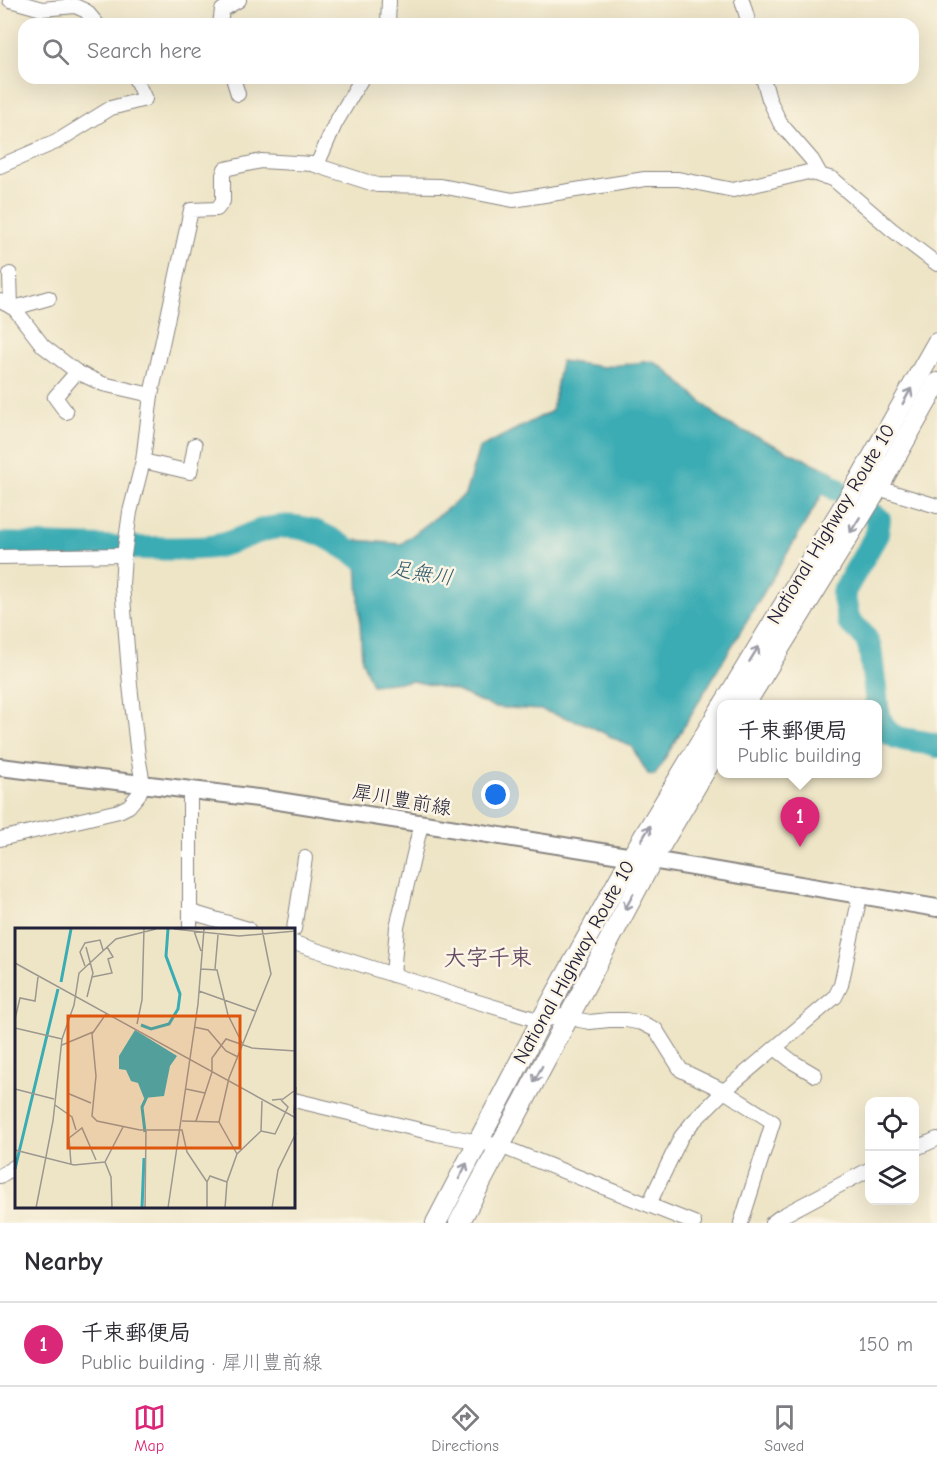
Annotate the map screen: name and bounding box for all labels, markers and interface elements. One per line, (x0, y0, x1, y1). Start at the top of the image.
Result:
search box (18, 18, 919, 84)
icon: search (39, 35, 72, 68)
text: Search here (87, 38, 202, 64)
one-way arrow (902, 388, 913, 406)
street label: National Highway Route 10 (762, 420, 900, 628)
one-way arrow (849, 516, 861, 533)
water label: 足無川 (389, 556, 455, 590)
one-way arrow (748, 646, 760, 663)
popup (717, 700, 882, 778)
text: 千束郵便局 (738, 718, 848, 744)
text: Public building (738, 744, 862, 767)
street label: 犀川豊前線 (351, 780, 453, 820)
your location (481, 780, 510, 809)
pin: 1 (780, 798, 820, 847)
one-way arrow (640, 825, 652, 842)
street label: National Highway Route 10 (508, 856, 640, 1068)
one-way arrow (623, 893, 635, 910)
inset map (15, 928, 296, 1208)
district label: 大字千束 (444, 945, 532, 971)
one-way arrow (532, 1065, 544, 1082)
map controls (865, 1097, 919, 1205)
button: locate (865, 1097, 919, 1151)
button: layers (865, 1151, 919, 1205)
one-way arrow (457, 1163, 469, 1180)
text: Nearby (24, 1247, 103, 1277)
text: 千束郵便局 (81, 1320, 191, 1346)
text: 1 (40, 1333, 47, 1356)
text: 150 m (859, 1333, 913, 1356)
text: Public building · 犀川豊前線 (81, 1351, 322, 1374)
tab: Map (133, 1401, 166, 1455)
tab: Directions (431, 1401, 499, 1455)
tab: Saved (764, 1401, 804, 1455)

